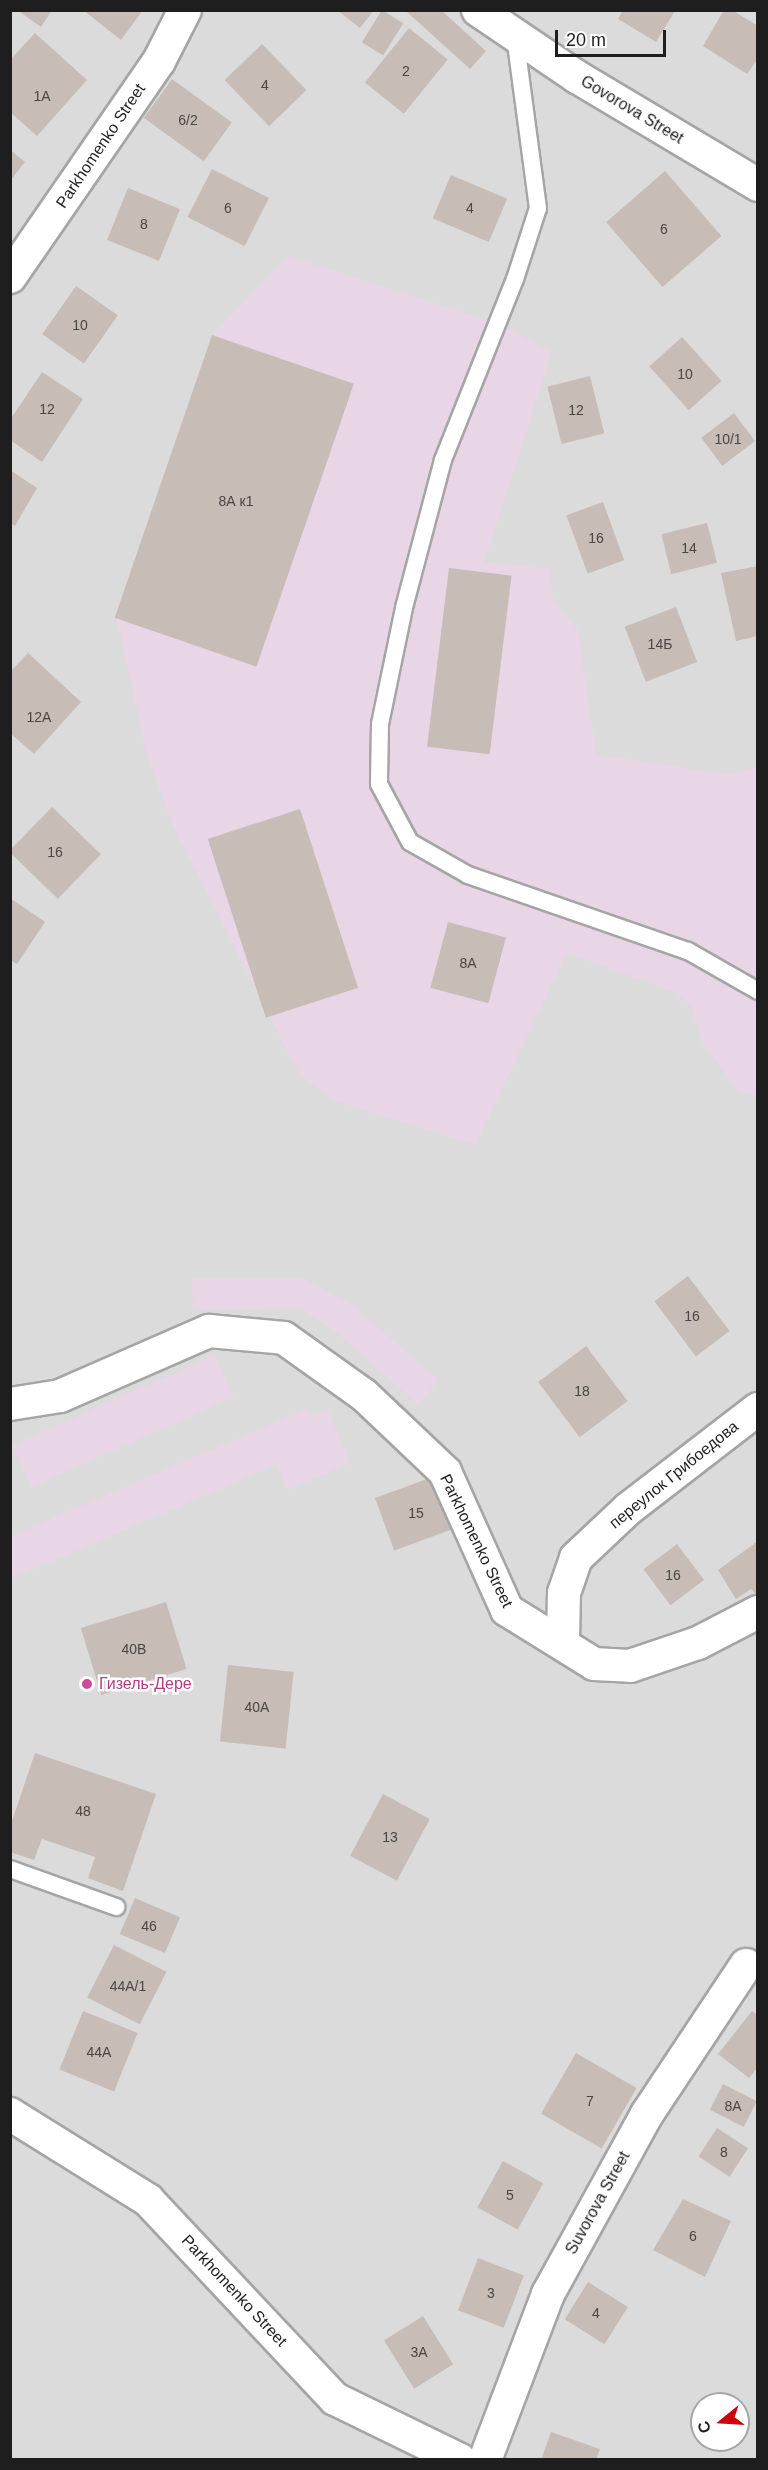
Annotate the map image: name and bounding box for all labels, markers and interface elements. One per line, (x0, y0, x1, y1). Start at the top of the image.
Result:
scale bar (558, 18, 669, 56)
text: 20 m (566, 30, 606, 50)
house number: 2 (402, 63, 410, 79)
street label: Govorova Street (577, 72, 687, 148)
house number: 4 (261, 77, 269, 93)
street label: Parkhomenko Street (52, 80, 150, 212)
house number: 1А (33, 88, 51, 104)
house number: 6/2 (178, 112, 198, 128)
house number: 6 (224, 200, 232, 216)
house number: 4 (466, 200, 474, 216)
house number: 8 (140, 216, 148, 232)
house number: 6 (660, 221, 668, 237)
house number: 10 (72, 317, 88, 333)
house number: 10 (677, 366, 693, 382)
house number: 12 (39, 401, 55, 417)
house number: 12 (568, 402, 584, 418)
house number: 10/1 (714, 431, 742, 447)
house number: 8А к1 (219, 493, 253, 509)
house number: 16 (588, 530, 604, 546)
house number: 14 (681, 540, 697, 556)
house number: 14Б (648, 636, 672, 652)
house number: 12А (27, 709, 51, 725)
house number: 16 (47, 844, 63, 860)
house number: 8А (459, 955, 477, 971)
house number: 16 (684, 1308, 700, 1324)
house number: 18 (574, 1383, 590, 1399)
street label: переулок Грибоедова (606, 1417, 742, 1533)
street label: Parkhomenko Street (435, 1471, 517, 1611)
house number: 15 (408, 1505, 424, 1521)
house number: 16 (665, 1567, 681, 1583)
house number: 40В (122, 1641, 146, 1657)
place label: Гизель-Дере (99, 1674, 192, 1694)
marker: Гизель-Дере (80, 1677, 94, 1691)
house number: 40А (245, 1699, 269, 1715)
house number: 48 (75, 1803, 91, 1819)
house number: 13 (382, 1829, 398, 1845)
house number: 46 (141, 1918, 157, 1934)
house number: 44А/1 (110, 1978, 146, 1994)
house number: 44А (87, 2044, 111, 2060)
house number: 7 (586, 2093, 594, 2109)
house number: 8А (724, 2098, 742, 2114)
house number: 8 (720, 2144, 728, 2160)
street label: Suvorova Street (562, 2148, 634, 2258)
house number: 5 (506, 2187, 514, 2203)
house number: 6 (689, 2228, 697, 2244)
street label: Parkhomenko Street (177, 2231, 291, 2351)
house number: 3 (487, 2285, 495, 2301)
house number: 4 (592, 2305, 600, 2321)
house number: 3А (410, 2344, 428, 2360)
north arrow (690, 2392, 750, 2452)
text: С (694, 2419, 714, 2435)

